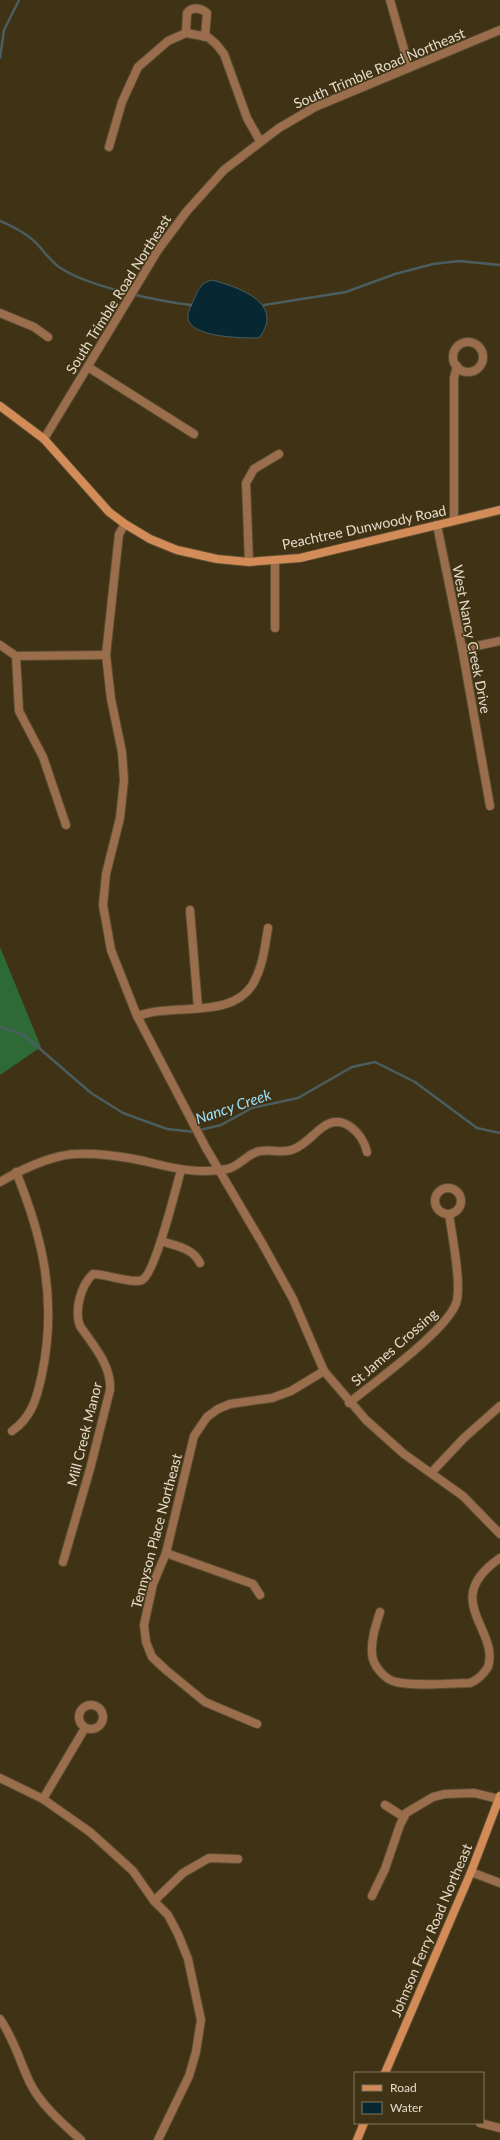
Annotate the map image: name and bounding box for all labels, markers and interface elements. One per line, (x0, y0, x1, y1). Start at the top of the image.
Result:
street label: South Trimble Road Northeast (291, 24, 467, 112)
street label: South Trimble Road Northeast (62, 211, 174, 377)
street label: Peachtree Dunwoody Road (280, 501, 448, 553)
street label: West Nancy Creek Drive (449, 563, 495, 715)
water label: Nancy Creek (193, 1084, 274, 1127)
street label: St James Crossing (347, 1305, 441, 1389)
street label: Mill Creek Manor (63, 1380, 105, 1488)
street label: Tennyson Place Northeast (127, 1452, 185, 1610)
street label: Johnson Ferry Road Northeast (387, 1841, 475, 2019)
legend (354, 2072, 484, 2124)
text: Road (390, 2080, 417, 2095)
text: Water (390, 2100, 423, 2115)

